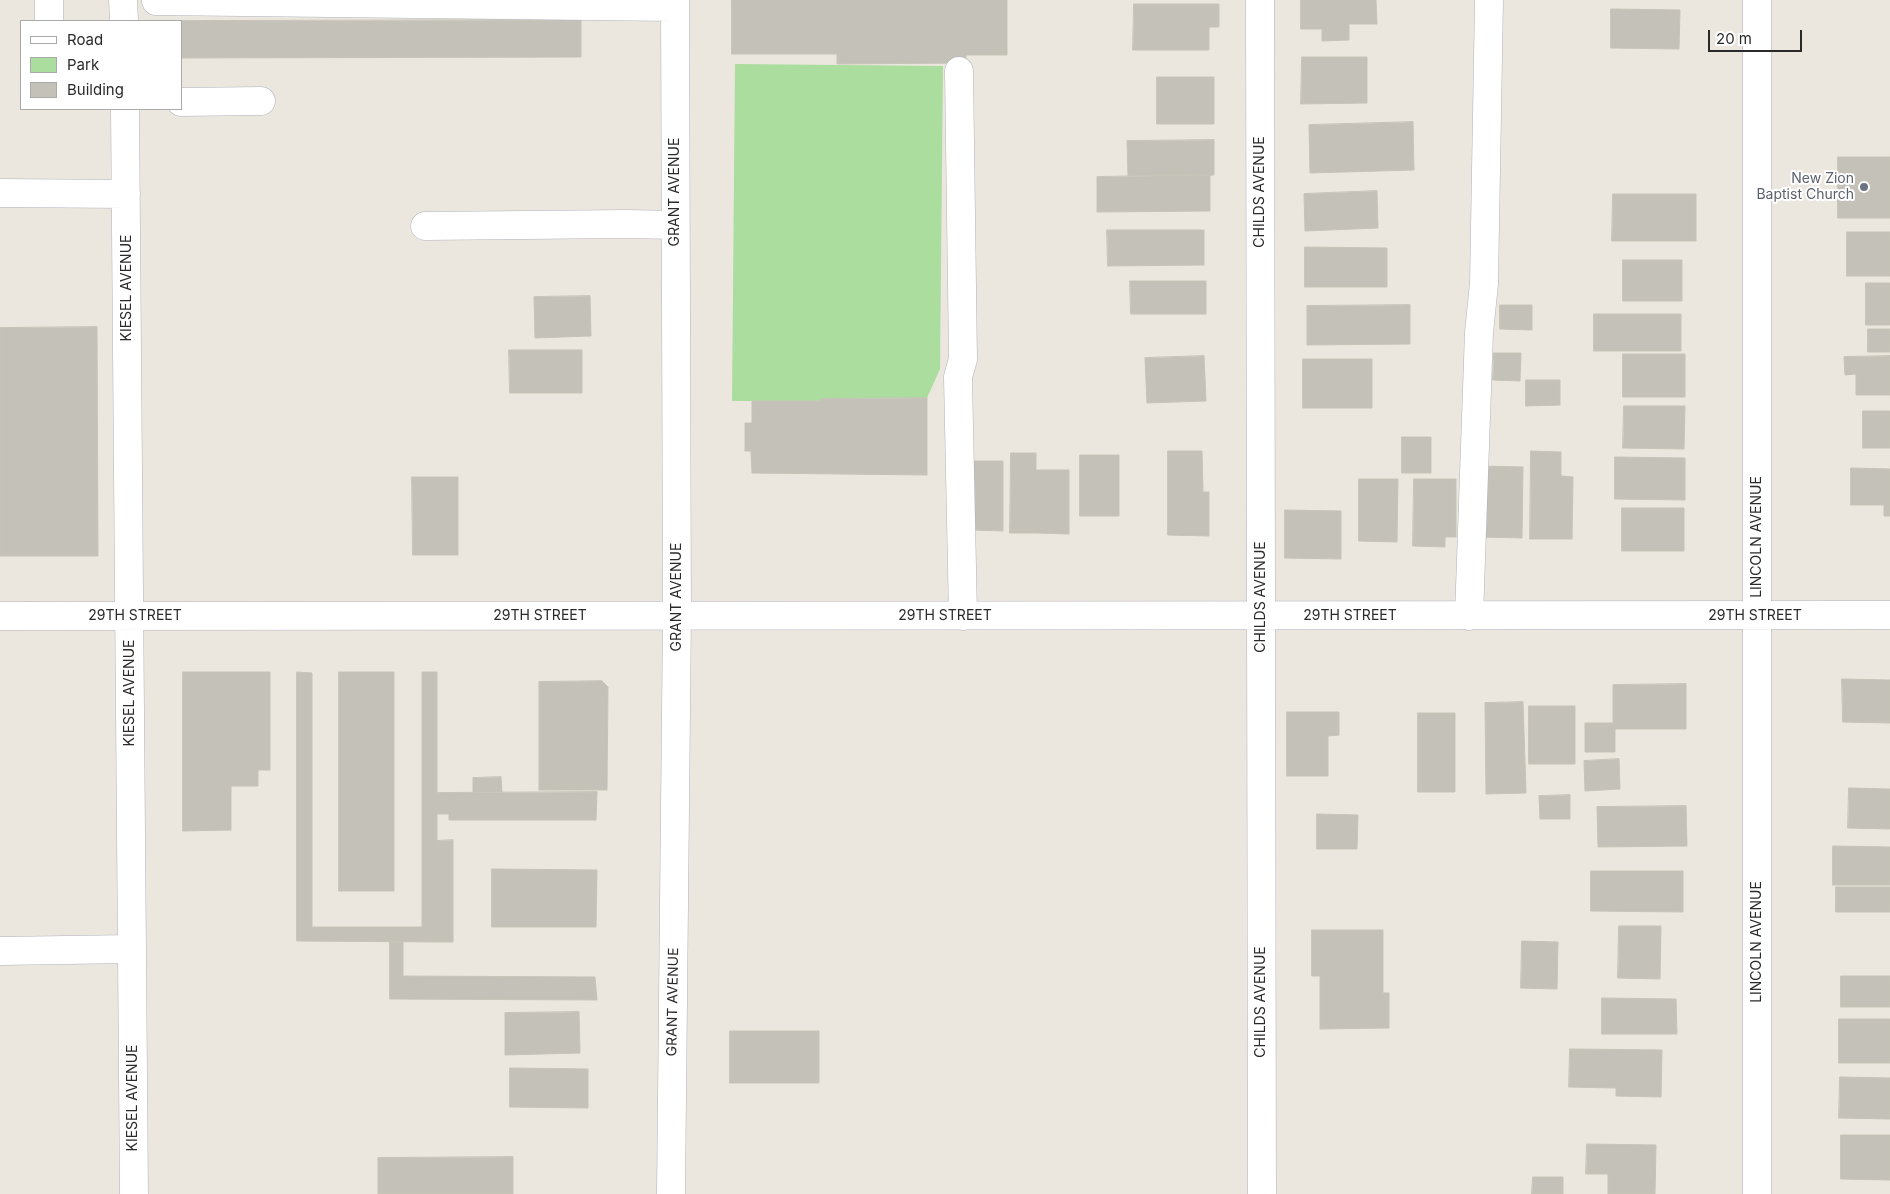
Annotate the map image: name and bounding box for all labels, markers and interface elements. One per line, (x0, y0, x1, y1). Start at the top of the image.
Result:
legend (20, 20, 182, 110)
scale bar (1710, 20, 1804, 52)
text: 20 m (1716, 29, 1752, 48)
text: Road (67, 30, 103, 49)
text: Park (67, 55, 99, 74)
text: Building (67, 80, 124, 99)
street label: CHILDS AVENUE (1252, 136, 1268, 248)
street label: GRANT AVENUE (667, 138, 683, 246)
place label: New Zion Baptist Church (1756, 171, 1854, 203)
marker: New Zion Baptist Church (1858, 181, 1870, 193)
street label: KIESEL AVENUE (119, 235, 135, 341)
street label: LINCOLN AVENUE (1749, 476, 1765, 598)
street label: CHILDS AVENUE (1253, 541, 1269, 653)
street label: GRANT AVENUE (669, 543, 685, 651)
street label: 29TH STREET (88, 608, 182, 624)
street label: 29TH STREET (493, 608, 587, 624)
street label: 29TH STREET (898, 608, 992, 624)
street label: 29TH STREET (1303, 608, 1397, 624)
street label: 29TH STREET (1708, 608, 1802, 624)
street label: KIESEL AVENUE (122, 640, 138, 746)
street label: LINCOLN AVENUE (1749, 881, 1765, 1003)
street label: CHILDS AVENUE (1253, 946, 1269, 1058)
street label: GRANT AVENUE (664, 947, 682, 1057)
street label: KIESEL AVENUE (125, 1045, 141, 1151)

